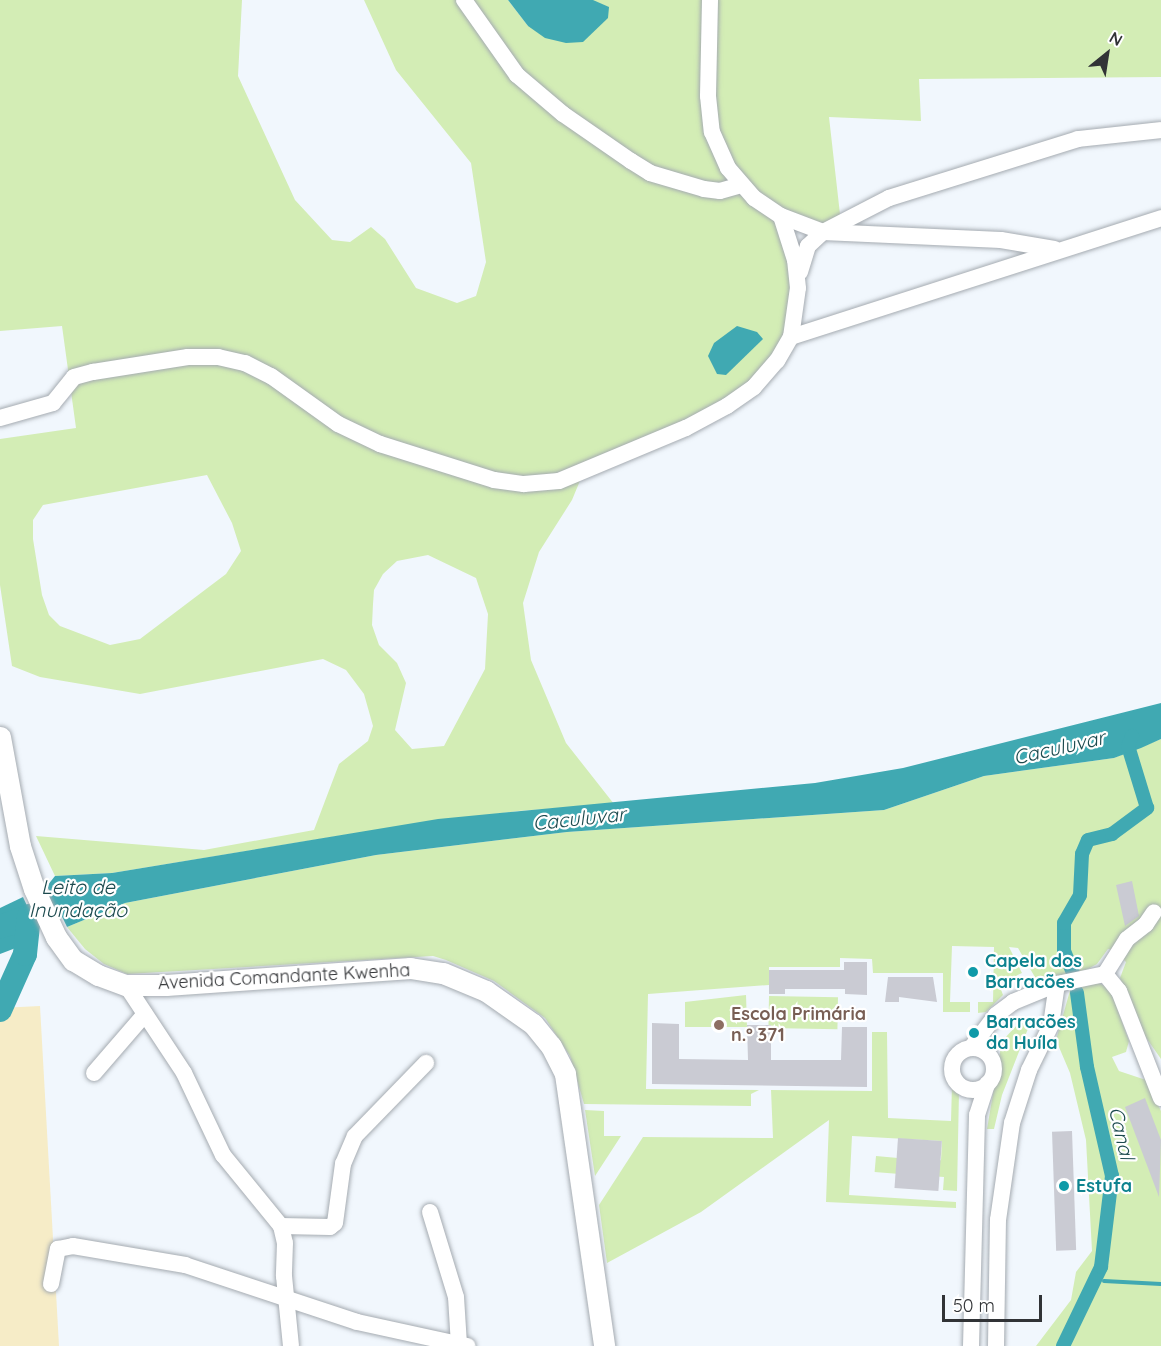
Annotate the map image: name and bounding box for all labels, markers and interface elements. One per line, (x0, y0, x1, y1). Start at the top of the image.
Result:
north arrow (1077, 24, 1137, 84)
text: N (1106, 27, 1126, 50)
water label: Caculuvar (1011, 725, 1107, 769)
water label: Caculuvar (531, 801, 627, 835)
water label: Leito de Inundação (29, 874, 127, 921)
place label: Capela dos Barracões (985, 951, 1082, 994)
street label: Avenida Comandante Kwenha (157, 960, 411, 994)
marker: Capela dos Barracões (966, 965, 980, 979)
place label: Escola Primária n.º 371 (731, 1004, 866, 1046)
place label: Barracões da Huíla (986, 1012, 1076, 1054)
marker: Escola Primária n.º 371 (712, 1018, 726, 1032)
marker: Barracões da Huíla (967, 1026, 981, 1040)
water label: Canal (1104, 1104, 1140, 1162)
place label: Estufa (1076, 1175, 1132, 1197)
marker: Estufa (1057, 1179, 1071, 1193)
scale bar (945, 1283, 1046, 1321)
text: 50 m (953, 1294, 995, 1317)

